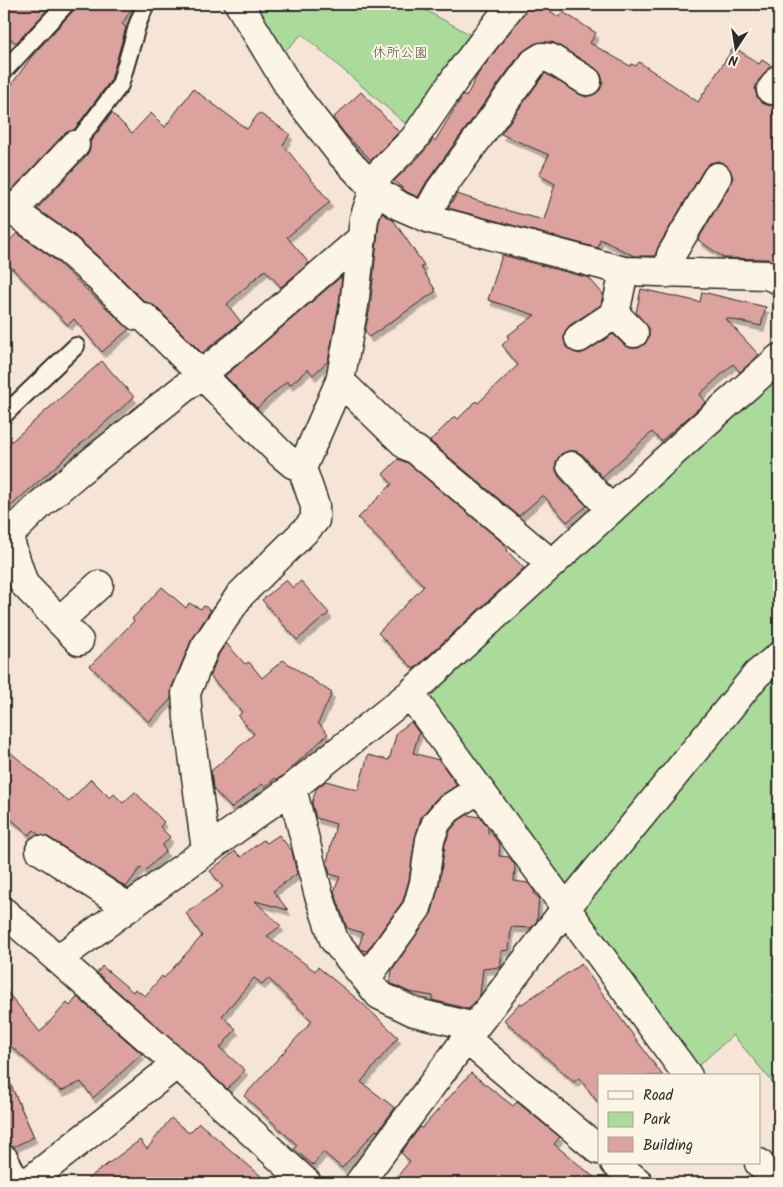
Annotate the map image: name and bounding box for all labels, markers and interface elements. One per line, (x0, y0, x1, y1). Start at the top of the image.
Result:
north arrow (710, 22, 760, 72)
park label: 休所公園 (372, 42, 428, 64)
text: N (727, 48, 740, 71)
legend (598, 1074, 760, 1164)
text: Road (643, 1084, 674, 1108)
text: Park (643, 1108, 671, 1132)
text: Building (643, 1134, 693, 1158)

